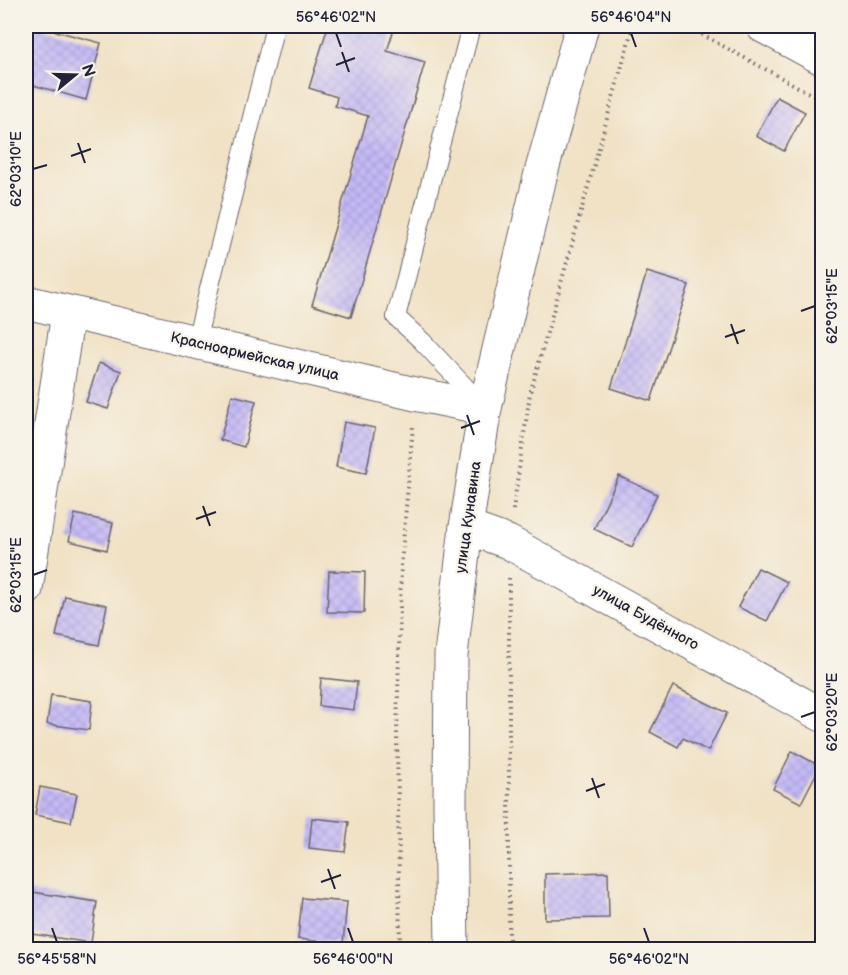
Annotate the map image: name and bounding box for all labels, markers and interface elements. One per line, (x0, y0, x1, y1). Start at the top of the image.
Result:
text: 56°46'02"N (296, 8, 376, 27)
text: 56°46'04"N (591, 8, 671, 27)
north arrow (45, 45, 105, 105)
text: N (77, 62, 99, 79)
text: 62°03'10"E (7, 131, 26, 207)
text: 62°03'15"E (823, 268, 842, 344)
street label: Красноармейская улица (169, 328, 341, 385)
street label: улица Кунавина (451, 460, 486, 574)
text: 62°03'15"E (7, 537, 26, 613)
street label: улица Будённого (589, 580, 702, 655)
text: 62°03'20"E (823, 672, 842, 752)
text: 56°45'58"N (17, 950, 97, 969)
text: 56°46'00"N (313, 950, 393, 969)
text: 56°46'02"N (609, 950, 689, 969)

